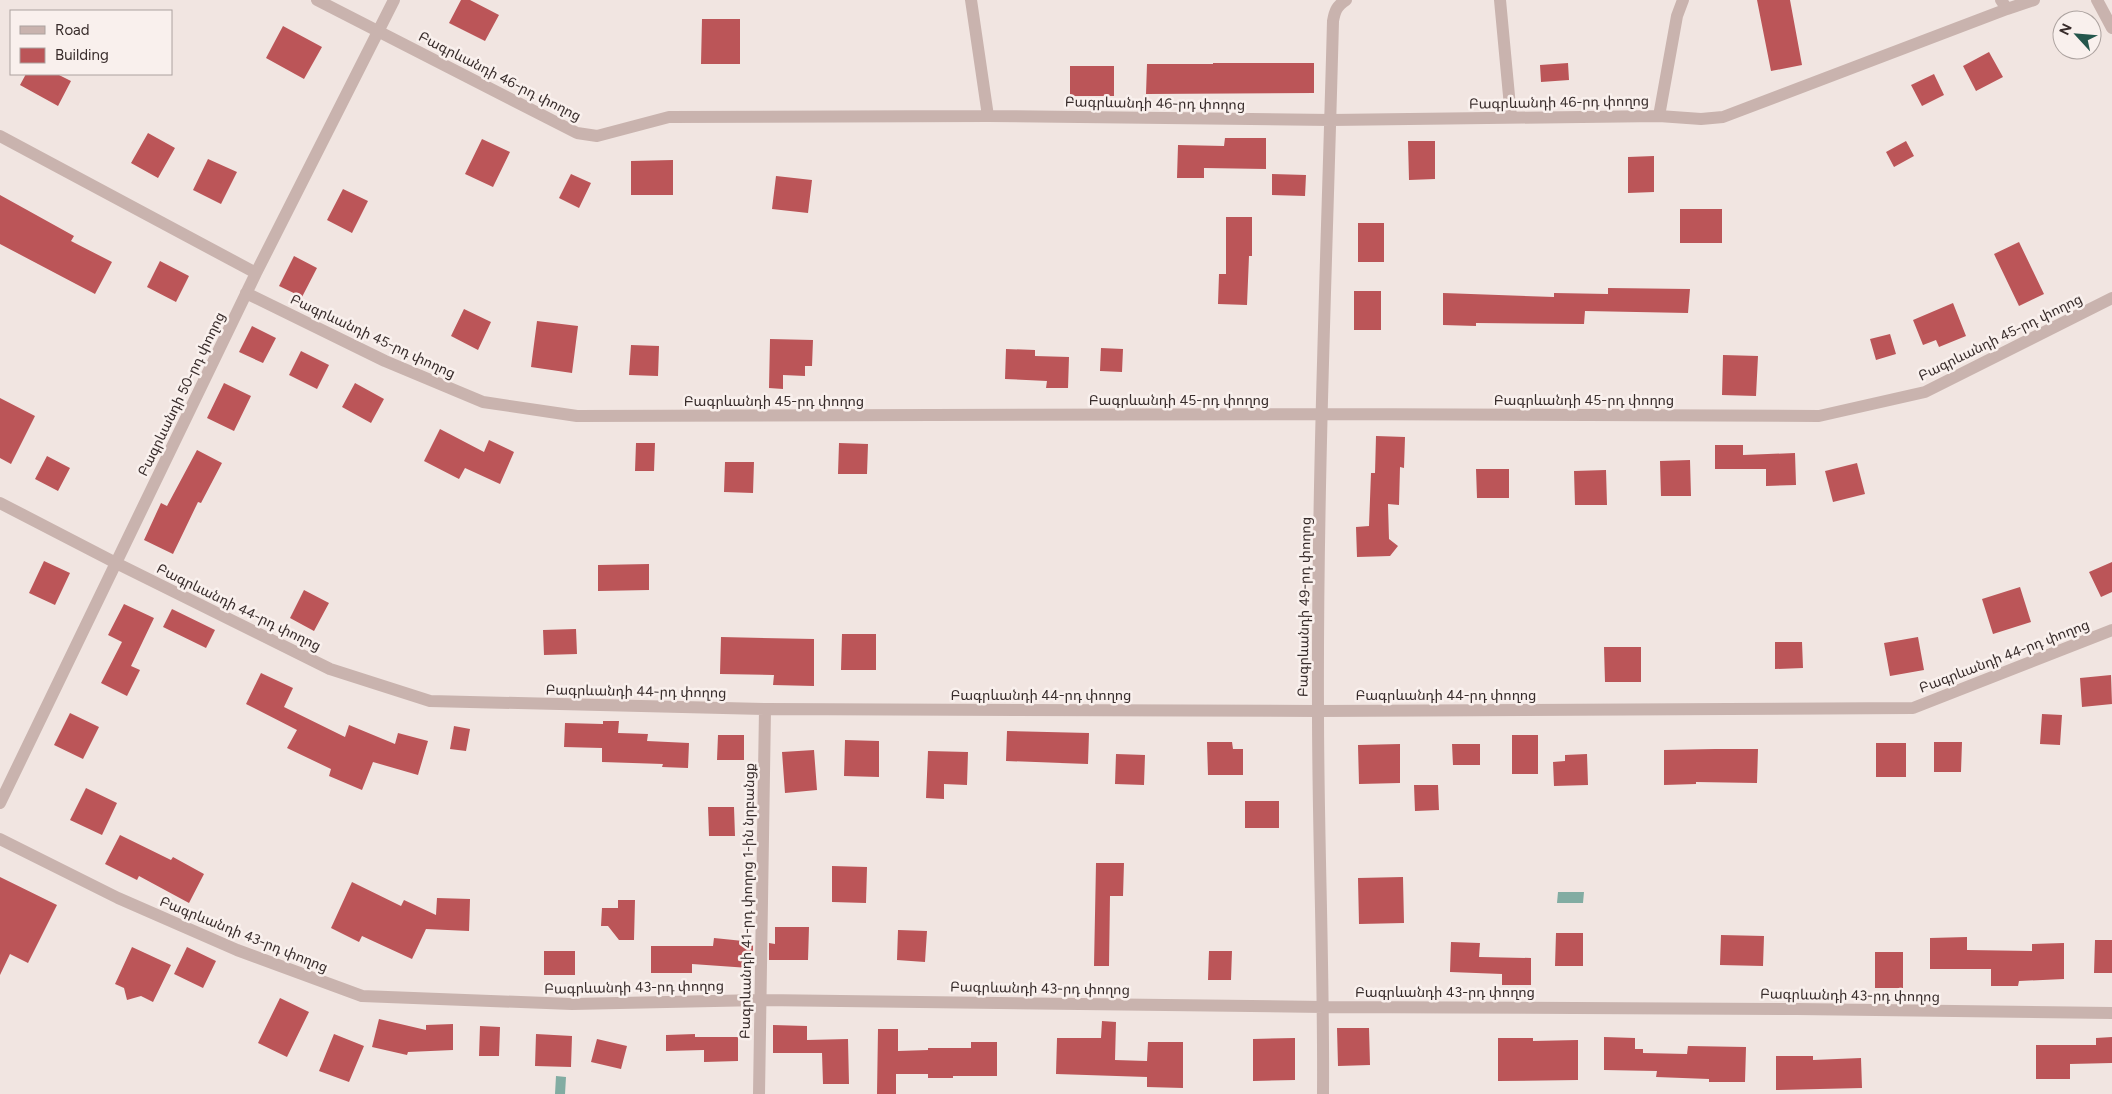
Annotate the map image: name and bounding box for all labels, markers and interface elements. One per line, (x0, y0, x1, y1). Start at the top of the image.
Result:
legend (10, 10, 172, 75)
north arrow (2052, 10, 2102, 60)
text: Road (55, 21, 90, 39)
text: N (2056, 21, 2076, 38)
street label: Բագրևանդի 46-րդ փողոց (416, 28, 584, 125)
text: Building (55, 46, 109, 64)
street label: Բագրևանդի 46-րդ փողոց (1469, 92, 1649, 113)
street label: Բագրևանդի 46-րդ փողոց (1065, 93, 1245, 114)
street label: Բագրևանդի 45-րդ փողոց (1915, 290, 2085, 385)
street label: Բագրևանդի 45-րդ փողոց (287, 291, 458, 382)
street label: Բագրևանդի 50-րդ փողոց (134, 309, 229, 479)
street label: Բագրևանդի 45-րդ փողոց (1089, 392, 1269, 409)
street label: Բագրևանդի 45-րդ փողոց (1494, 392, 1674, 409)
street label: Բագրևանդի 45-րդ փողոց (684, 393, 864, 410)
street label: Բագրևանդի 49-րդ փողոց (1294, 517, 1315, 697)
street label: Բագրևանդի 44-րդ փողոց (154, 560, 324, 655)
street label: Բագրևանդի 44-րդ փողոց (1917, 616, 2092, 697)
street label: Բագրևանդի 44-րդ փողոց (545, 681, 727, 702)
street label: Բագրևանդի 44-րդ փողոց (951, 687, 1132, 704)
street label: Բագրևանդի 44-րդ փողոց (1356, 687, 1537, 704)
street label: Բագրևանդի 41-րդ փողոց 1-ին նրբանցք (737, 763, 758, 1039)
street label: Բագրևանդի 43-րդ փողոց (157, 893, 330, 976)
street label: Բագրևանդի 43-րդ փողոց (544, 977, 724, 998)
street label: Բագրևանդի 43-րդ փողոց (950, 978, 1130, 999)
street label: Բագրևանդի 43-րդ փողոց (1355, 984, 1535, 1001)
street label: Բագրևանդի 43-րդ փողոց (1760, 985, 1940, 1006)

